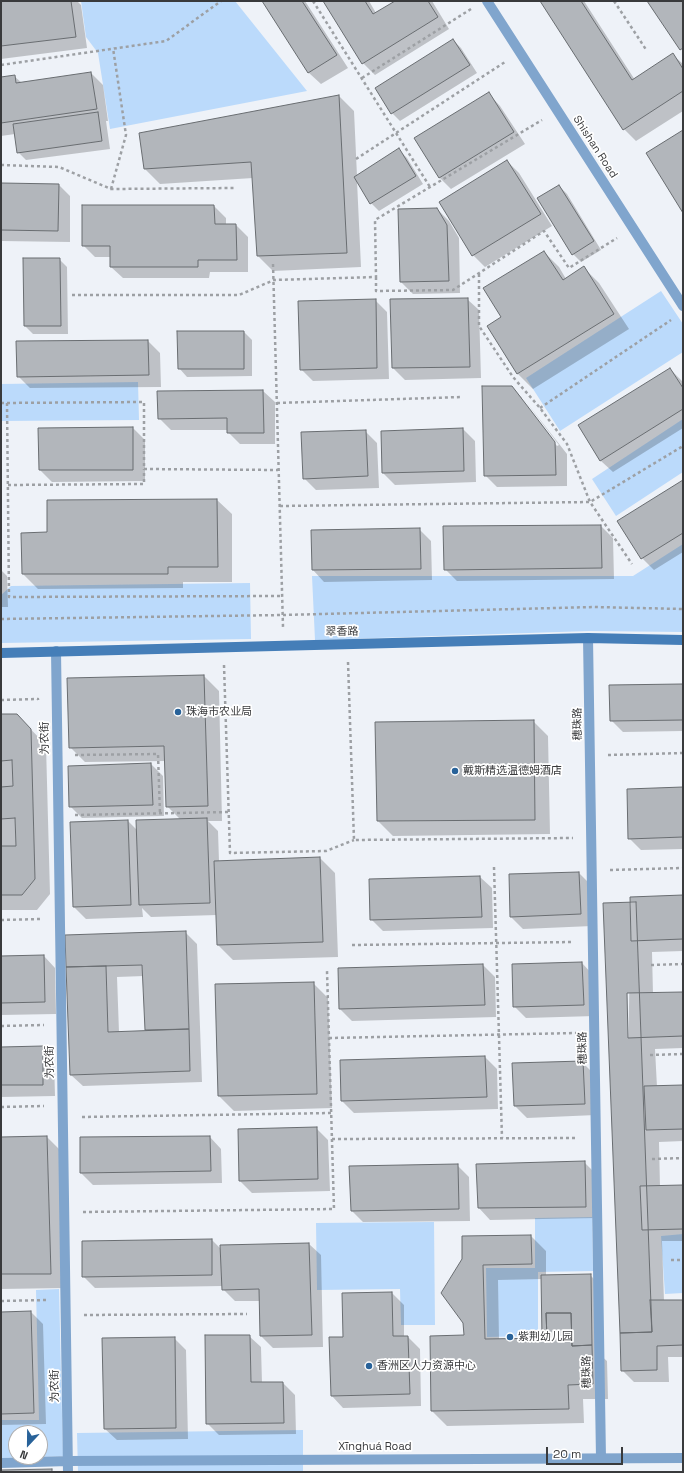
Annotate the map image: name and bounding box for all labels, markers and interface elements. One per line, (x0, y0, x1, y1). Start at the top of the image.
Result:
street label: Shishan Road (570, 113, 620, 181)
street label: 翠香路 (325, 625, 359, 639)
place label: 珠海市农业局 (186, 705, 252, 719)
marker: 珠海市农业局 (173, 707, 183, 717)
street label: 穗珠路 (571, 707, 585, 741)
street label: 为农街 (38, 721, 52, 755)
place label: 戴斯精选温德姆酒店 (463, 764, 562, 778)
marker: 戴斯精选温德姆酒店 (450, 766, 460, 776)
street label: 穗珠路 (576, 1031, 590, 1065)
street label: 为农街 (43, 1045, 57, 1079)
place label: 紫荆幼儿园 (518, 1330, 573, 1344)
marker: 紫荆幼儿园 (505, 1332, 515, 1342)
street label: 穗珠路 (580, 1355, 594, 1389)
place label: 香洲区人力资源中心 (377, 1359, 476, 1373)
marker: 香洲区人力资源中心 (364, 1361, 374, 1371)
street label: 为农街 (48, 1369, 62, 1403)
north arrow (8, 1425, 48, 1465)
scale bar (548, 1439, 625, 1465)
street label: Xīnghuá Road (338, 1440, 412, 1454)
text: 20 m (553, 1446, 581, 1462)
text: N (18, 1447, 30, 1463)

